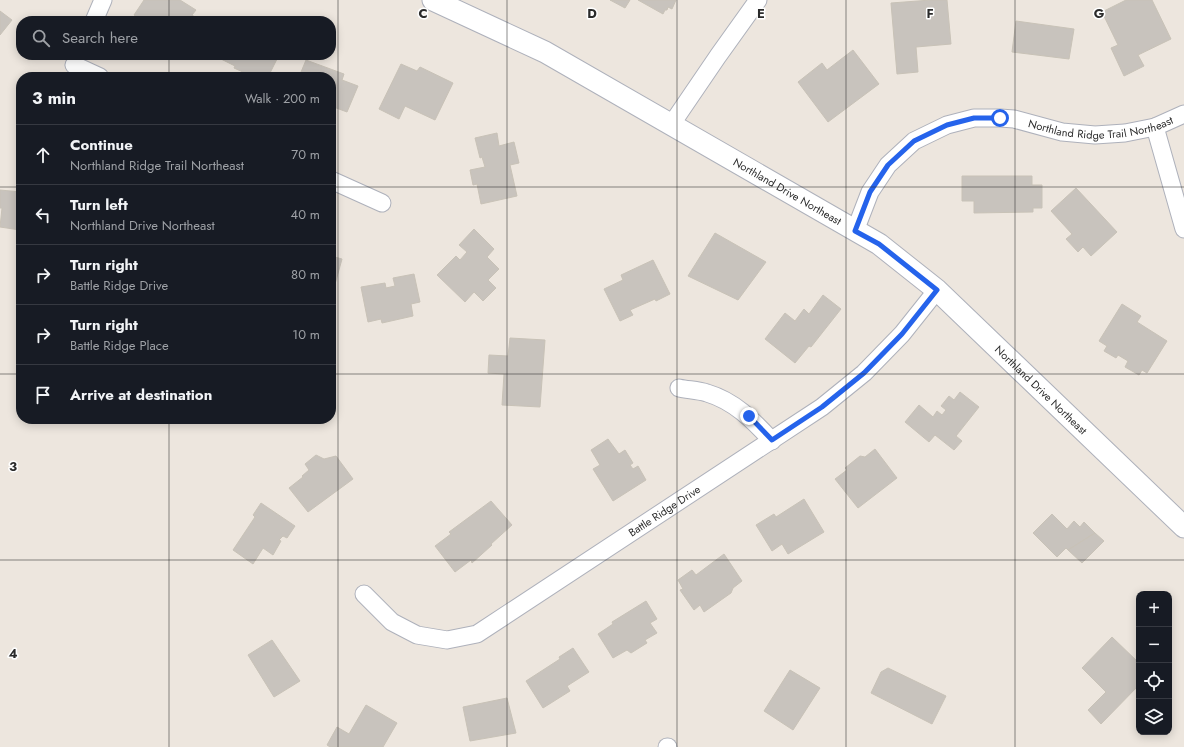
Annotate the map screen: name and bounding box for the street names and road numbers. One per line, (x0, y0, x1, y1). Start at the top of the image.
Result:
street label: Northland Ridge Trail Northeast (1026, 112, 1176, 143)
street label: Northland Drive Northeast (730, 154, 845, 229)
street label: Northland Drive Northeast (991, 342, 1091, 438)
street label: Battle Ridge Drive (625, 481, 704, 540)

